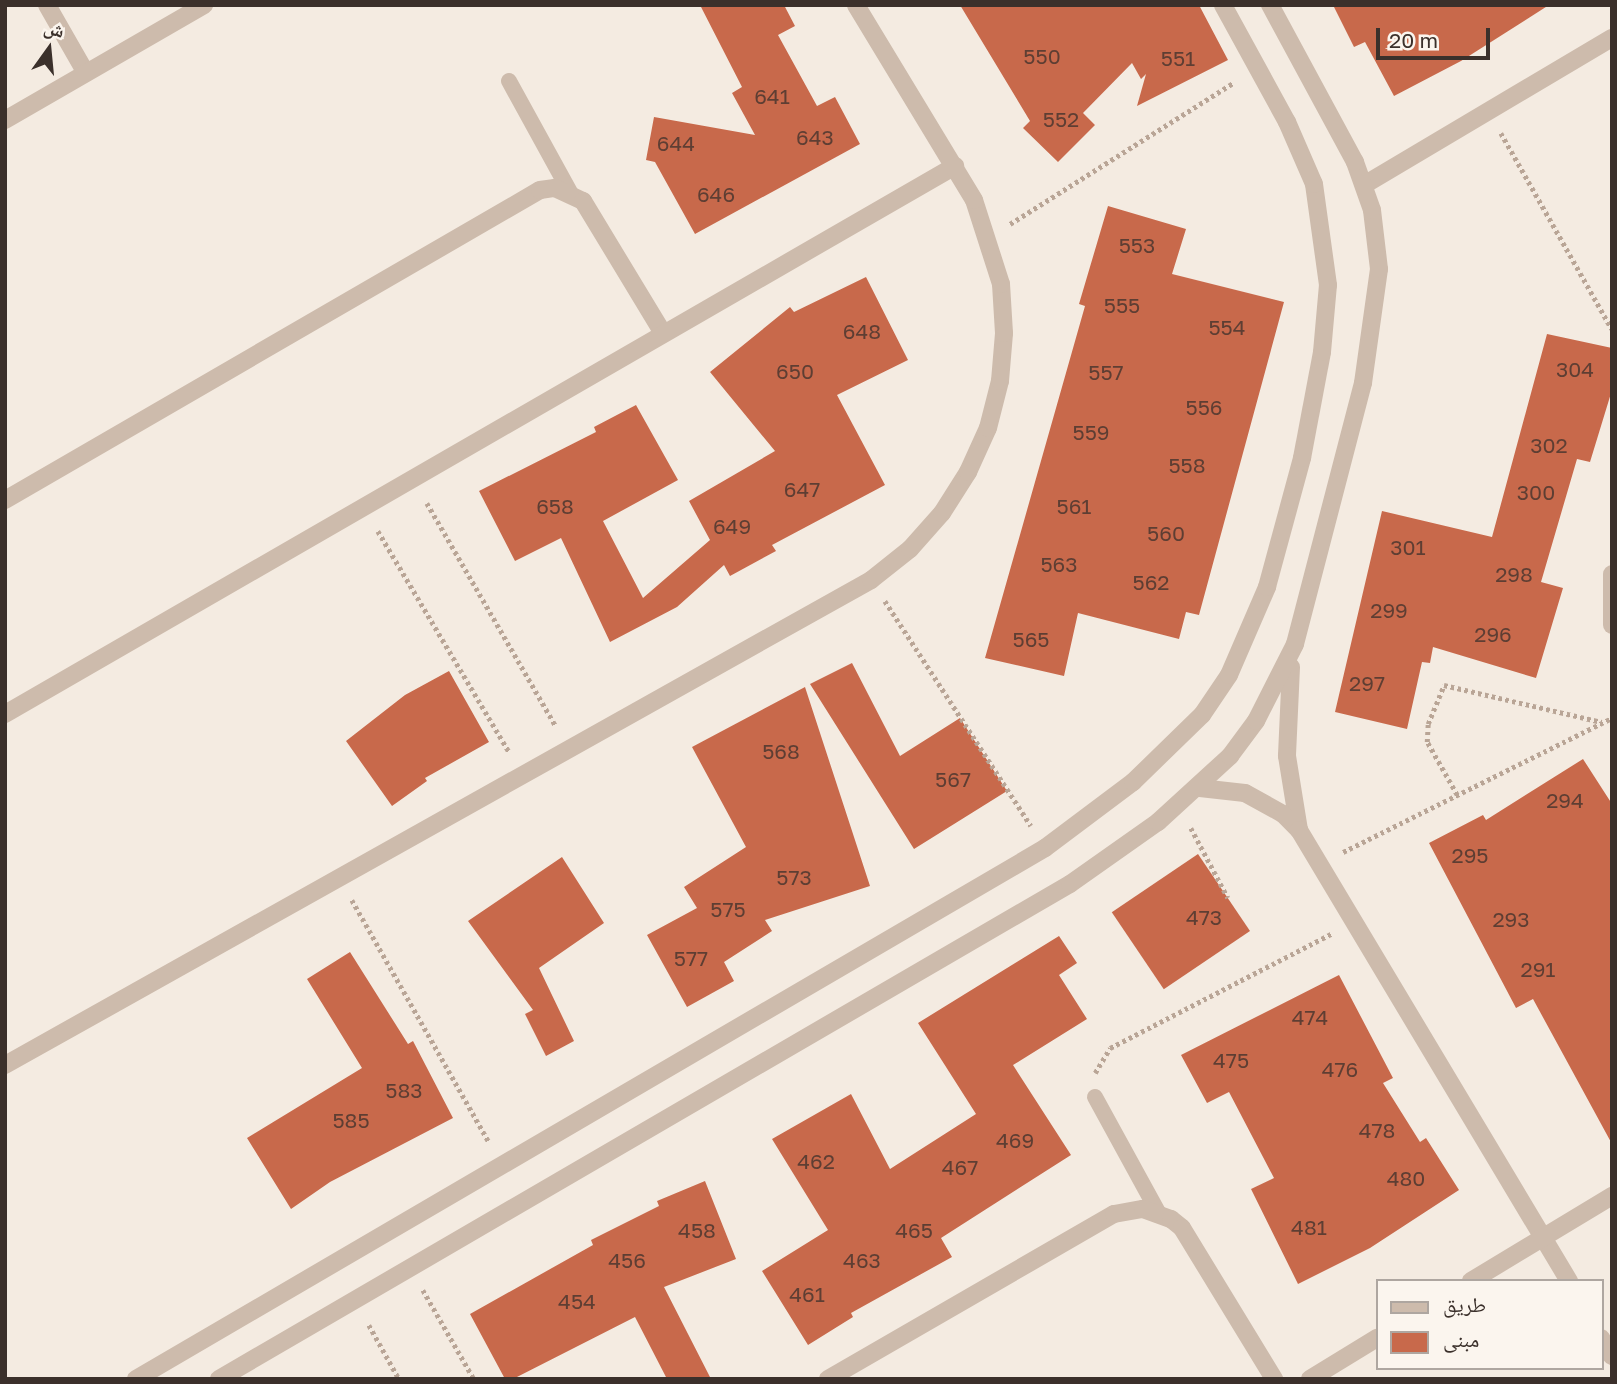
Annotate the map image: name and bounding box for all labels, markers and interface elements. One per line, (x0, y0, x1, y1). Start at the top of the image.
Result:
north arrow (14, 14, 84, 84)
scale bar (1379, 14, 1493, 58)
text: ش (42, 15, 67, 42)
text: 20 m (1389, 27, 1438, 53)
house number: 550 (1023, 43, 1061, 69)
house number: 551 (1161, 45, 1195, 71)
house number: 641 (754, 83, 790, 109)
house number: 552 (1043, 106, 1079, 132)
house number: 643 (796, 124, 834, 150)
house number: 644 (657, 130, 695, 156)
house number: 646 (697, 181, 735, 207)
house number: 553 (1119, 232, 1155, 258)
house number: 555 (1104, 292, 1140, 318)
house number: 554 (1208, 314, 1246, 340)
house number: 648 (843, 318, 881, 344)
house number: 304 (1556, 356, 1594, 382)
house number: 650 (776, 358, 814, 384)
house number: 557 (1088, 359, 1124, 385)
house number: 556 (1185, 394, 1223, 420)
house number: 559 (1072, 419, 1110, 445)
house number: 302 (1530, 432, 1568, 458)
house number: 558 (1168, 452, 1206, 478)
house number: 647 (784, 476, 820, 502)
house number: 300 (1517, 479, 1555, 505)
house number: 658 (536, 493, 574, 519)
house number: 561 (1056, 493, 1092, 519)
house number: 649 (713, 513, 751, 539)
house number: 560 (1147, 520, 1185, 546)
house number: 301 (1390, 534, 1426, 560)
house number: 563 (1040, 551, 1078, 577)
house number: 298 (1495, 561, 1533, 587)
house number: 562 (1132, 569, 1170, 595)
house number: 299 (1370, 597, 1408, 623)
house number: 296 (1474, 621, 1512, 647)
house number: 565 (1012, 626, 1050, 652)
house number: 297 (1349, 670, 1385, 696)
house number: 568 (762, 738, 800, 764)
house number: 567 (935, 766, 971, 792)
house number: 294 (1546, 787, 1584, 813)
house number: 295 (1451, 842, 1489, 868)
house number: 573 (776, 864, 812, 890)
house number: 575 (710, 896, 746, 922)
house number: 473 (1186, 904, 1222, 930)
house number: 293 (1492, 906, 1530, 932)
house number: 577 (674, 945, 708, 971)
house number: 291 (1520, 956, 1556, 982)
house number: 474 (1292, 1004, 1328, 1030)
house number: 475 (1213, 1047, 1249, 1073)
house number: 476 (1322, 1056, 1358, 1082)
house number: 583 (385, 1077, 423, 1103)
house number: 585 (332, 1107, 370, 1133)
house number: 478 (1359, 1117, 1395, 1143)
house number: 469 (996, 1127, 1034, 1153)
house number: 462 (797, 1148, 835, 1174)
house number: 467 (942, 1154, 978, 1180)
house number: 480 (1387, 1165, 1425, 1191)
house number: 481 (1291, 1214, 1327, 1240)
house number: 458 (678, 1217, 716, 1243)
house number: 465 (895, 1217, 933, 1243)
house number: 456 (608, 1247, 646, 1273)
house number: 463 (843, 1247, 881, 1273)
legend (1376, 1279, 1603, 1370)
house number: 461 (789, 1281, 825, 1307)
house number: 454 (558, 1288, 596, 1314)
text: طريق (1443, 1291, 1486, 1317)
text: مبنى (1443, 1326, 1479, 1352)

